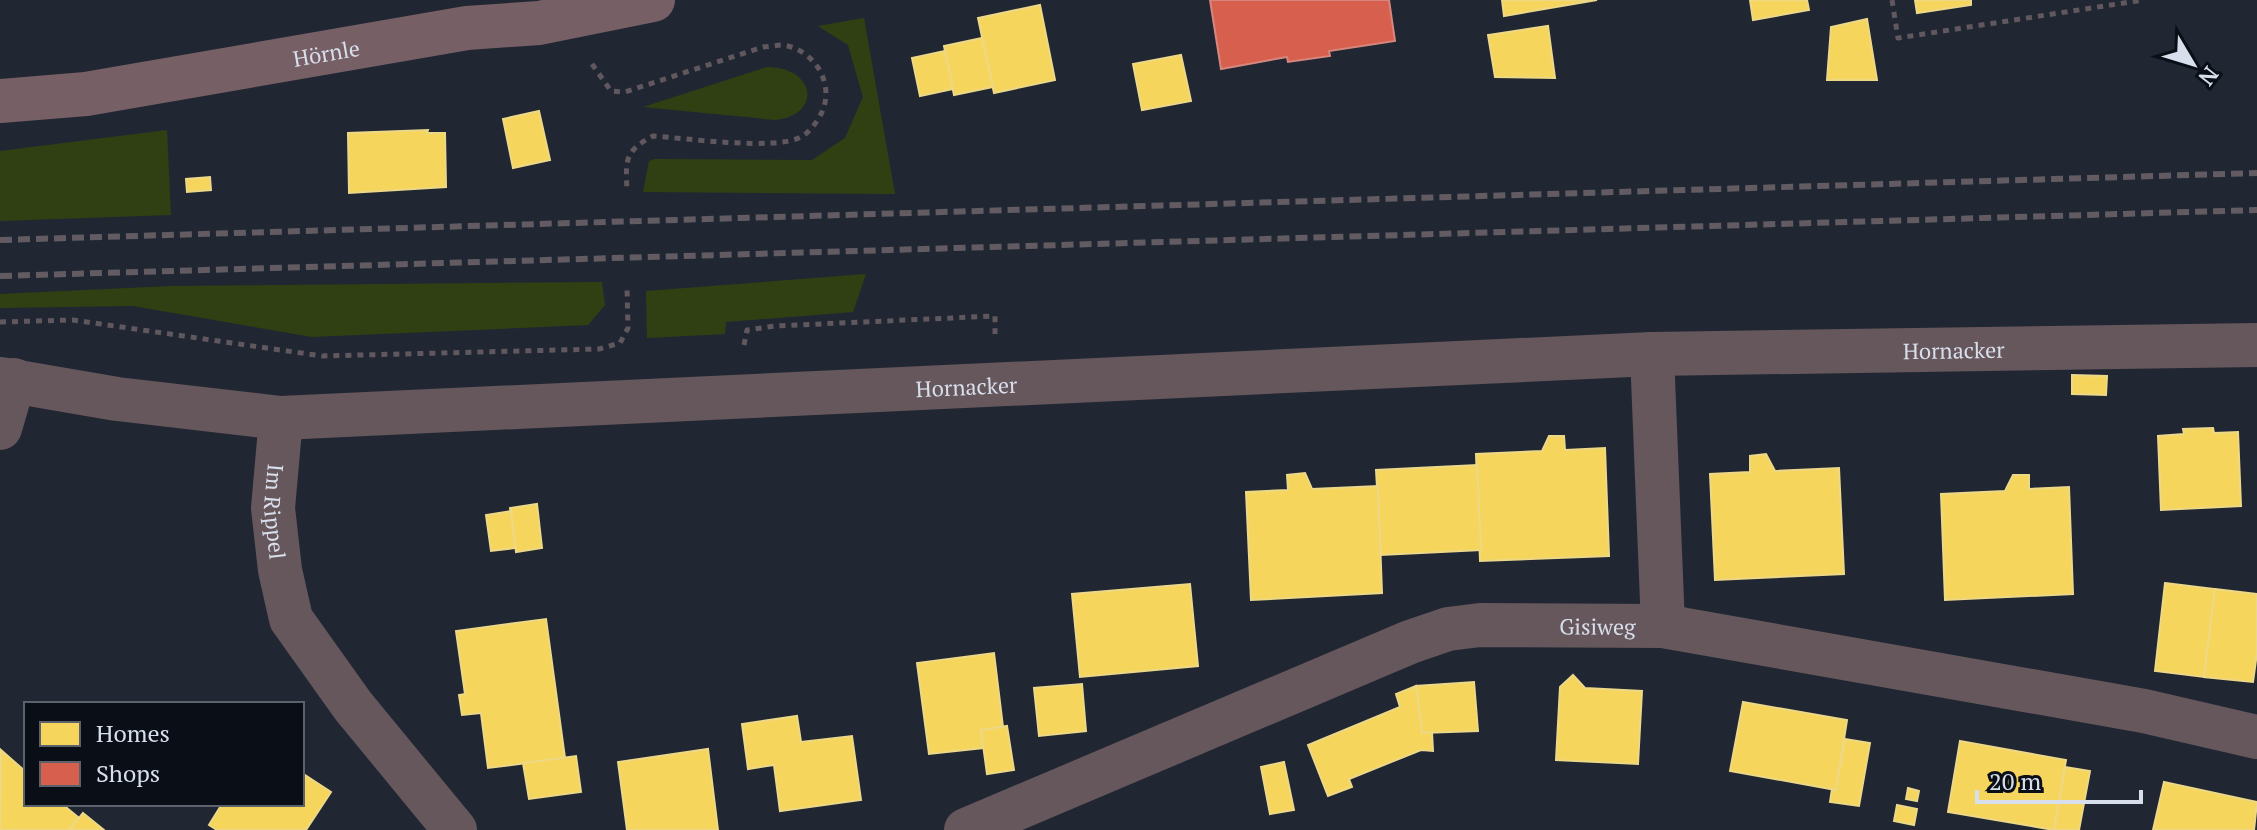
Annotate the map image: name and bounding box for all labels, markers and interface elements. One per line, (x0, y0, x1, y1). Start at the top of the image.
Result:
north arrow (2153, 24, 2233, 104)
street label: Hörnle (290, 32, 362, 72)
text: N (2192, 61, 2226, 92)
street label: Hornacker (1903, 334, 2005, 365)
street label: Hornacker (915, 369, 1019, 403)
street label: Im Rippel (258, 463, 293, 561)
street label: Gisiweg (1559, 611, 1636, 640)
legend (24, 702, 304, 806)
text: Homes (96, 717, 170, 749)
scale bar (1977, 754, 2141, 804)
text: Shops (96, 757, 160, 789)
text: 20 m (1989, 765, 2041, 797)

